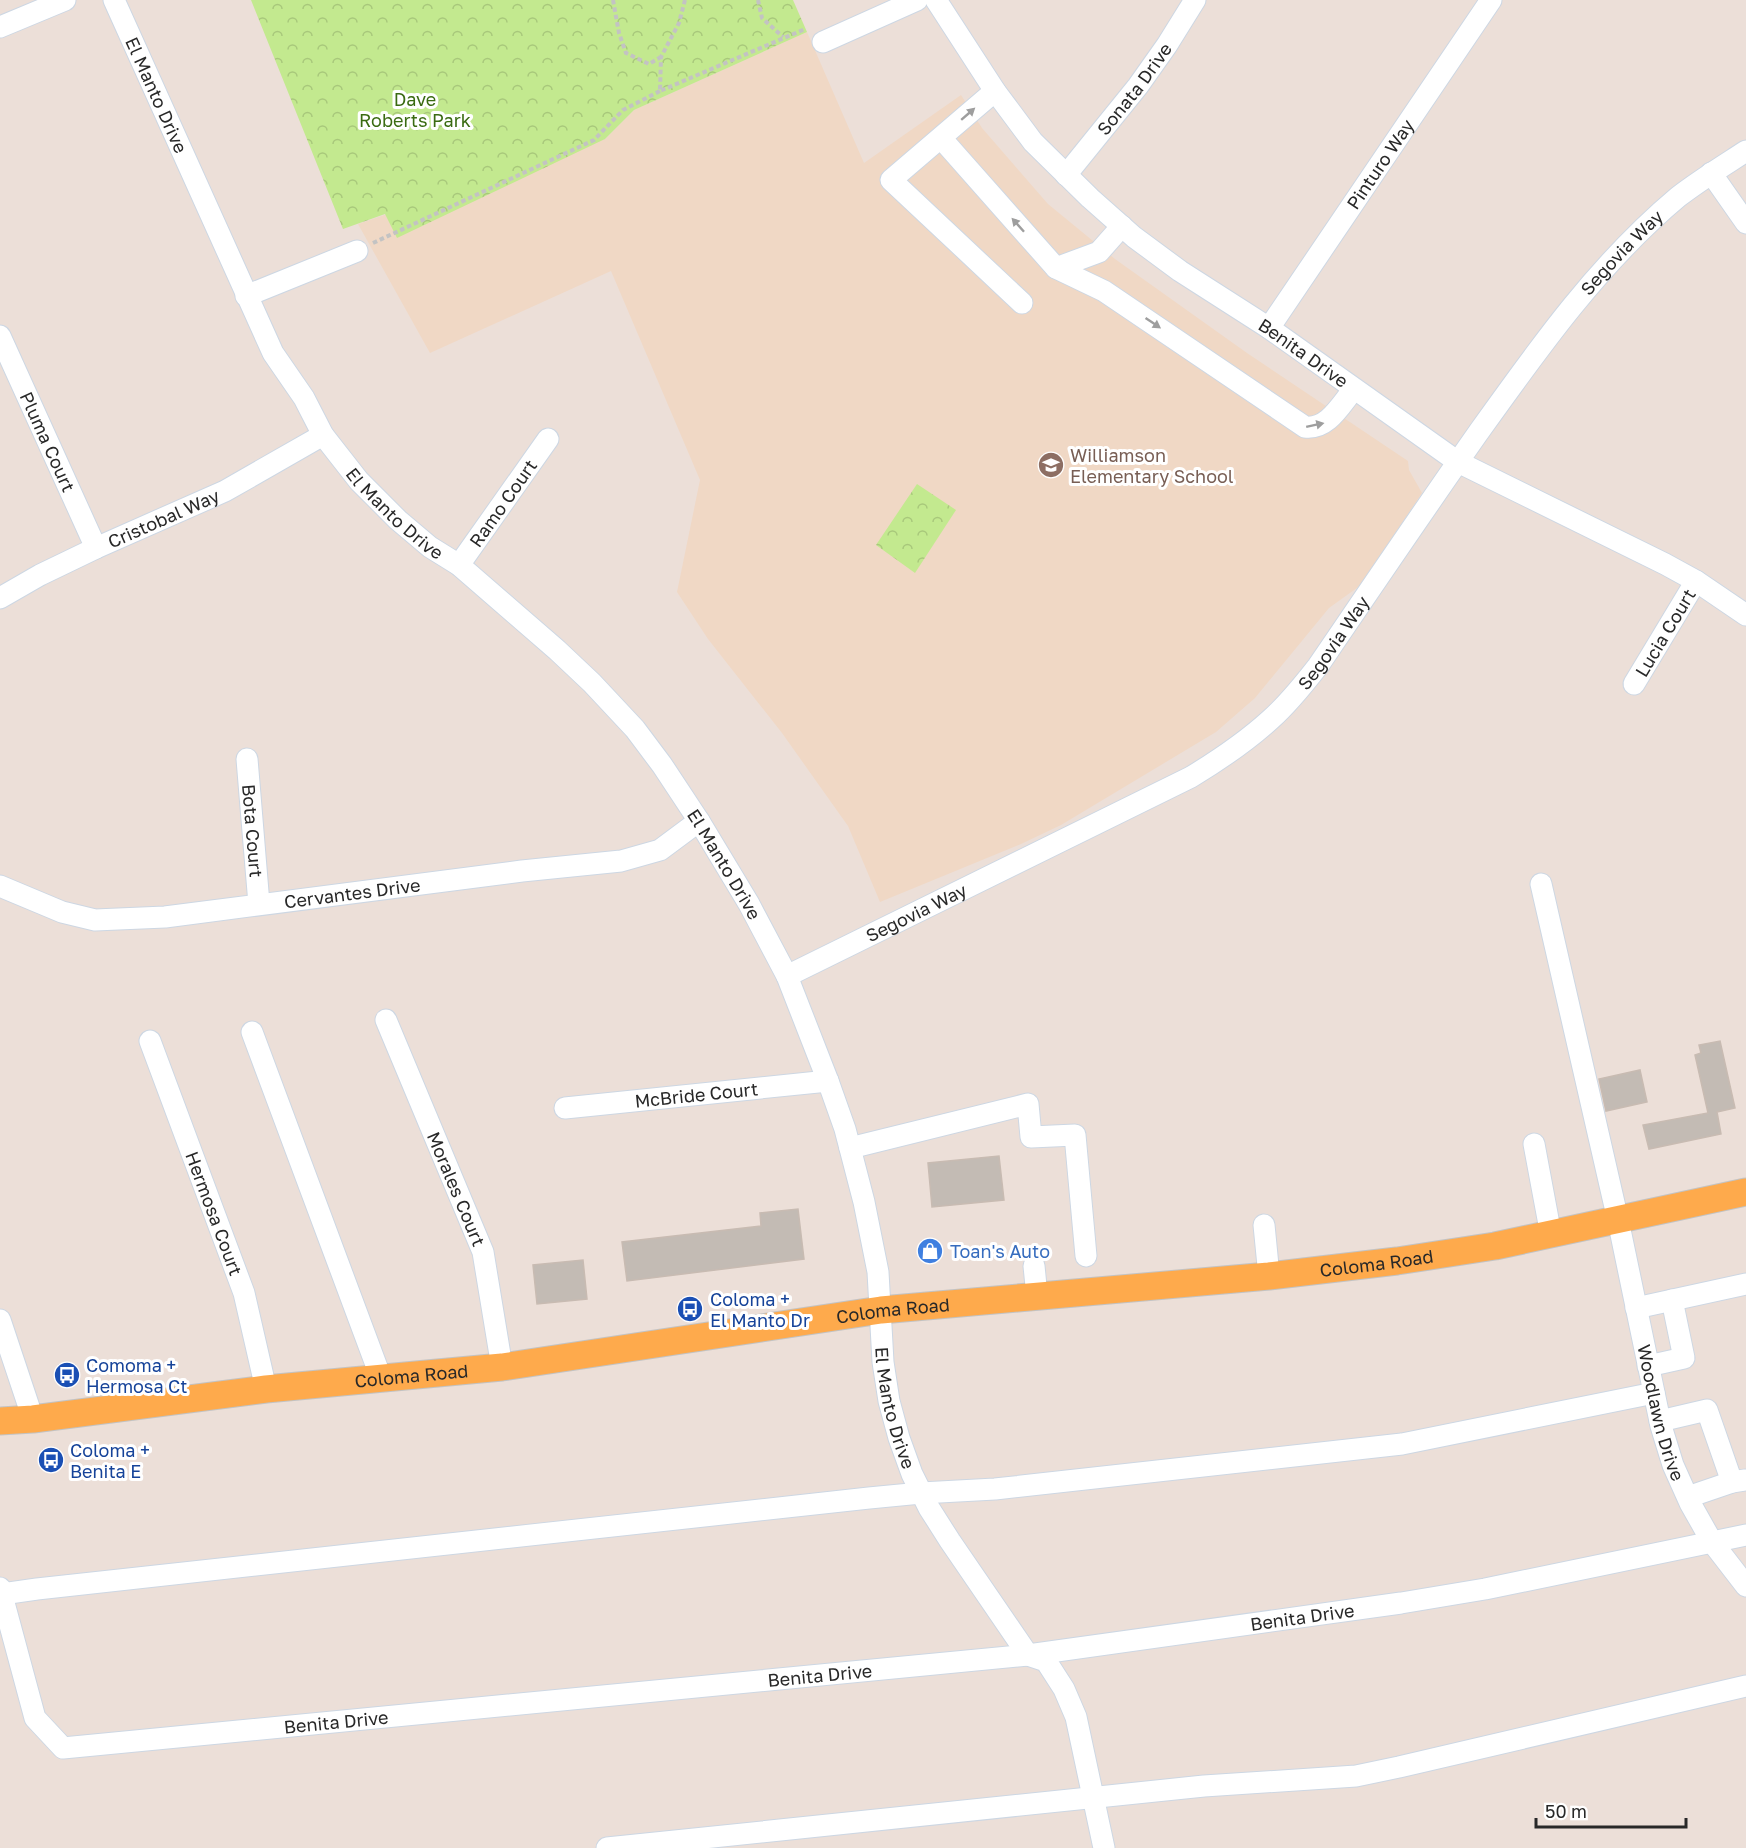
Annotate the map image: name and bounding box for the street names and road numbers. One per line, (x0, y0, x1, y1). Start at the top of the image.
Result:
street label: El Manto Drive (121, 33, 192, 156)
street label: Sonata Drive (1092, 38, 1176, 139)
street label: Pinturo Way (1342, 115, 1418, 213)
street label: Segovia Way (1576, 205, 1667, 299)
street label: Benita Drive (1255, 313, 1353, 392)
street label: Pluma Court (16, 388, 80, 495)
street label: Ramo Court (464, 455, 541, 551)
street label: El Manto Drive (342, 463, 447, 564)
street label: Cristobal Way (104, 484, 223, 552)
street label: Lucia Court (1630, 585, 1700, 681)
street label: Segovia Way (1293, 592, 1374, 694)
street label: Bota Court (238, 783, 268, 878)
street label: El Manto Drive (683, 805, 766, 923)
street label: Cervantes Drive (283, 873, 422, 913)
street label: Segovia Way (862, 878, 970, 946)
street label: McBride Court (634, 1077, 759, 1112)
street label: Morales Court (423, 1128, 490, 1249)
street label: Hermosa Court (181, 1148, 247, 1278)
street label: Coloma Road (1319, 1245, 1435, 1281)
street label: Coloma Road (834, 1293, 951, 1328)
street label: Woodlawn Drive (1633, 1342, 1690, 1484)
street label: El Manto Drive (871, 1346, 920, 1472)
street label: Coloma Road (354, 1359, 469, 1392)
street label: Benita Drive (1249, 1599, 1356, 1635)
street label: Benita Drive (767, 1659, 873, 1691)
street label: Benita Drive (283, 1706, 389, 1738)

